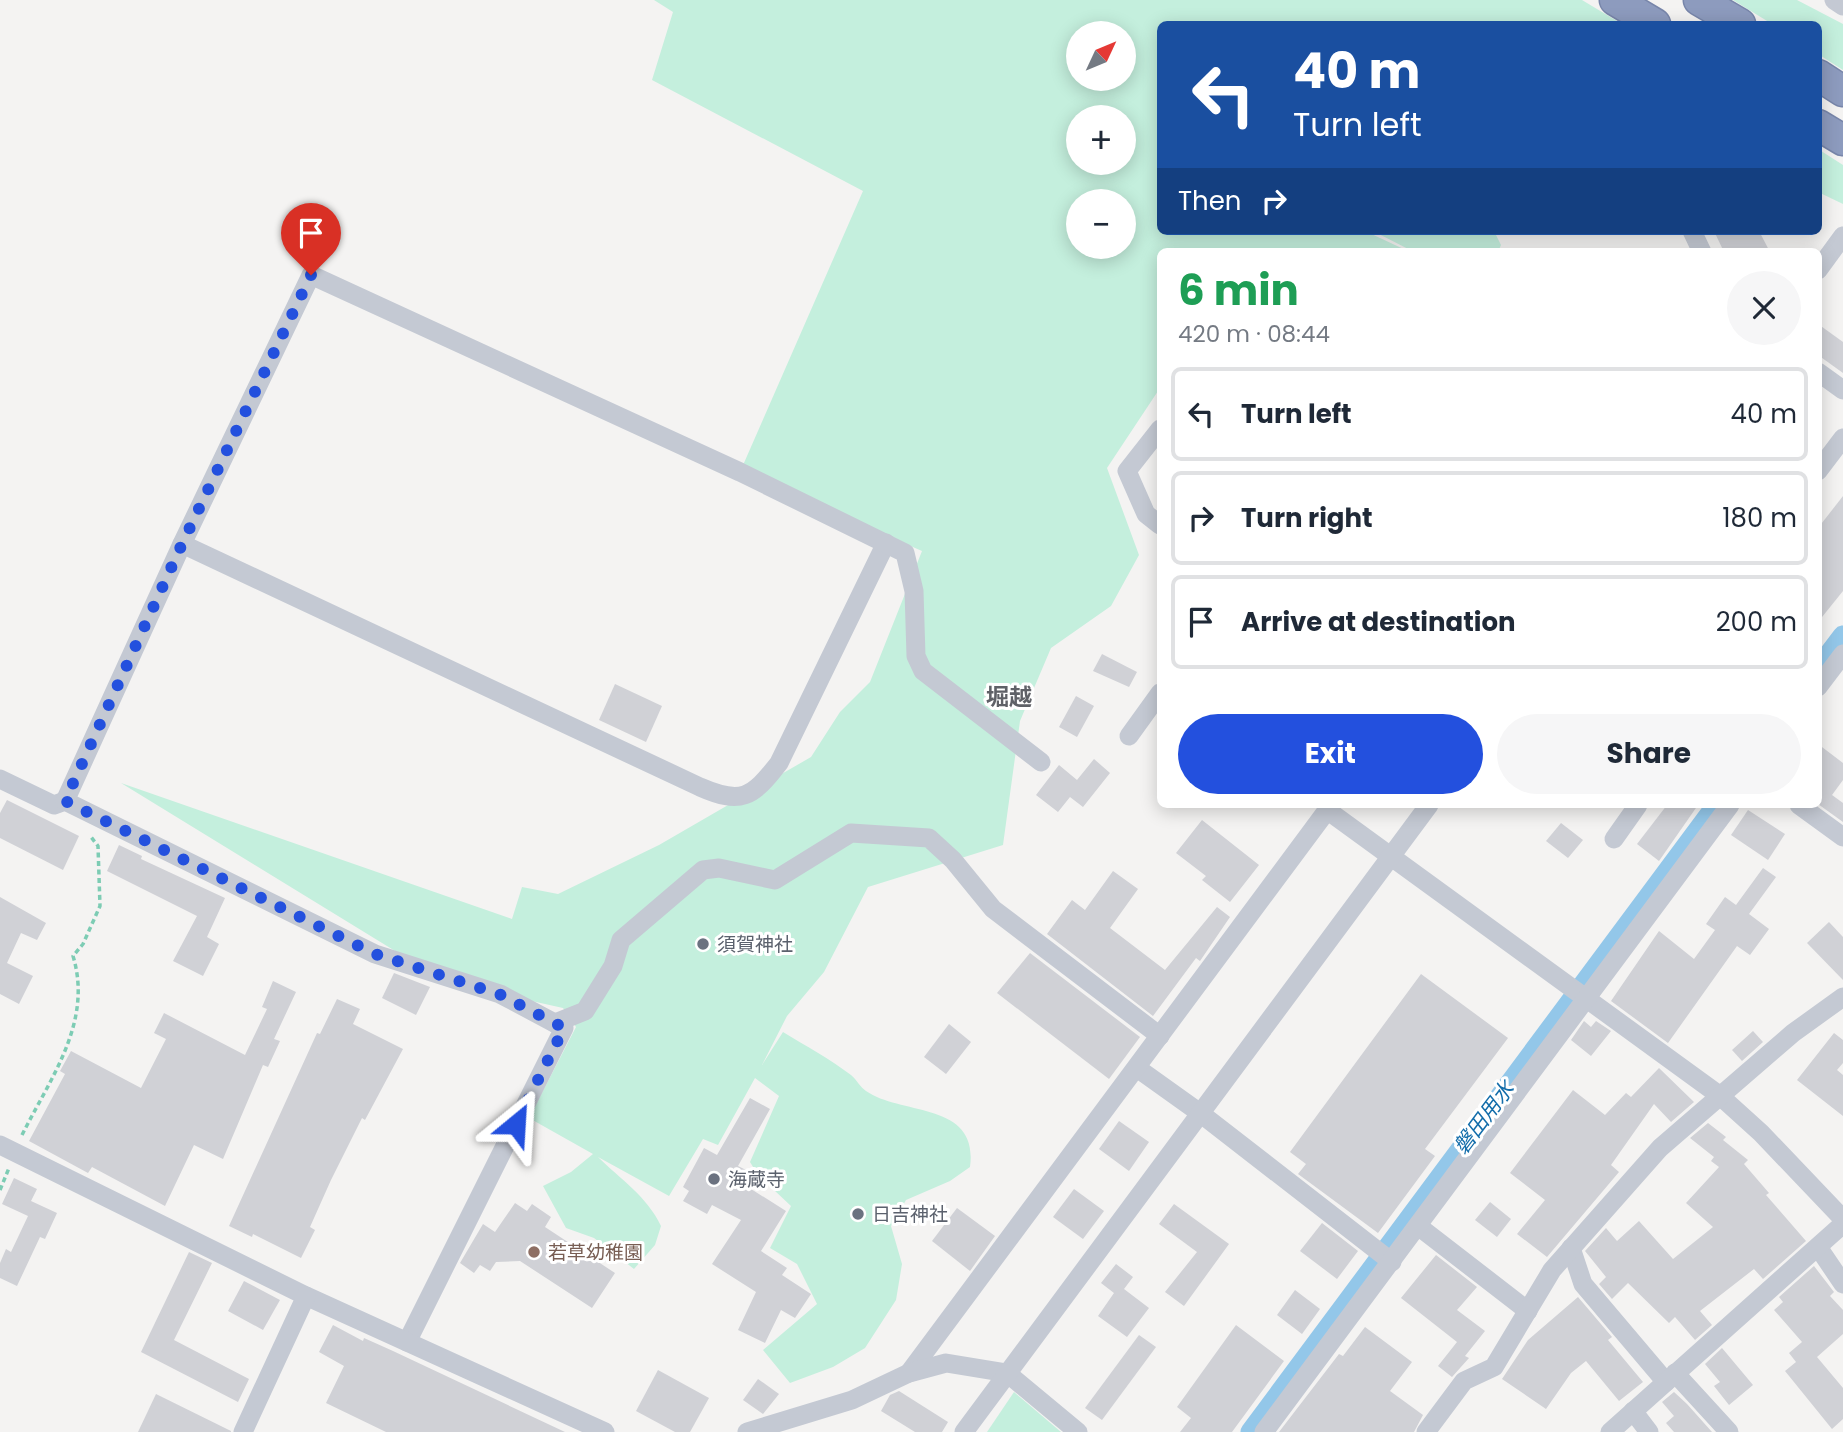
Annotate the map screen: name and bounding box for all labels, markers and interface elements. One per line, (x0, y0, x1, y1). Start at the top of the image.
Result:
north arrow (1066, 21, 1136, 91)
map controls (1066, 21, 1136, 259)
text: 40 m (1293, 37, 1420, 105)
icon: left (1178, 49, 1269, 140)
text: Turn left (1293, 102, 1422, 147)
button: + (1066, 105, 1136, 175)
icon: right (1255, 182, 1293, 220)
text: Then (1178, 183, 1241, 219)
button: − (1066, 189, 1136, 259)
pin (281, 203, 341, 275)
icon: arrive (292, 214, 330, 252)
text: 6 min (1178, 261, 1299, 320)
button: close (1727, 271, 1801, 345)
text: 420 m · 08:44 (1178, 318, 1330, 350)
icon: left (1182, 395, 1220, 433)
text: Turn left (1241, 396, 1352, 432)
text: 40 m (1731, 396, 1797, 432)
icon: right (1182, 499, 1220, 537)
text: Turn right (1241, 500, 1373, 536)
text: 180 m (1722, 500, 1797, 536)
icon: arrive (1182, 603, 1220, 641)
text: Arrive at destination (1241, 604, 1516, 640)
text: 200 m (1716, 604, 1797, 640)
district label: 堀越 (986, 681, 1032, 713)
button: Exit (1178, 714, 1483, 794)
button: Share (1497, 714, 1801, 794)
place label: 須賀神社 (717, 931, 793, 958)
marker: 須賀神社 (695, 936, 711, 952)
water label: 磐田用水 (1447, 1074, 1522, 1160)
position arrow (479, 1087, 553, 1161)
place label: 海蔵寺 (728, 1166, 785, 1193)
marker: 海蔵寺 (706, 1171, 722, 1187)
place label: 日吉神社 (872, 1201, 948, 1228)
marker: 日吉神社 (850, 1206, 866, 1222)
place label: 若草幼稚園 (548, 1239, 643, 1266)
marker: 若草幼稚園 (526, 1244, 542, 1260)

